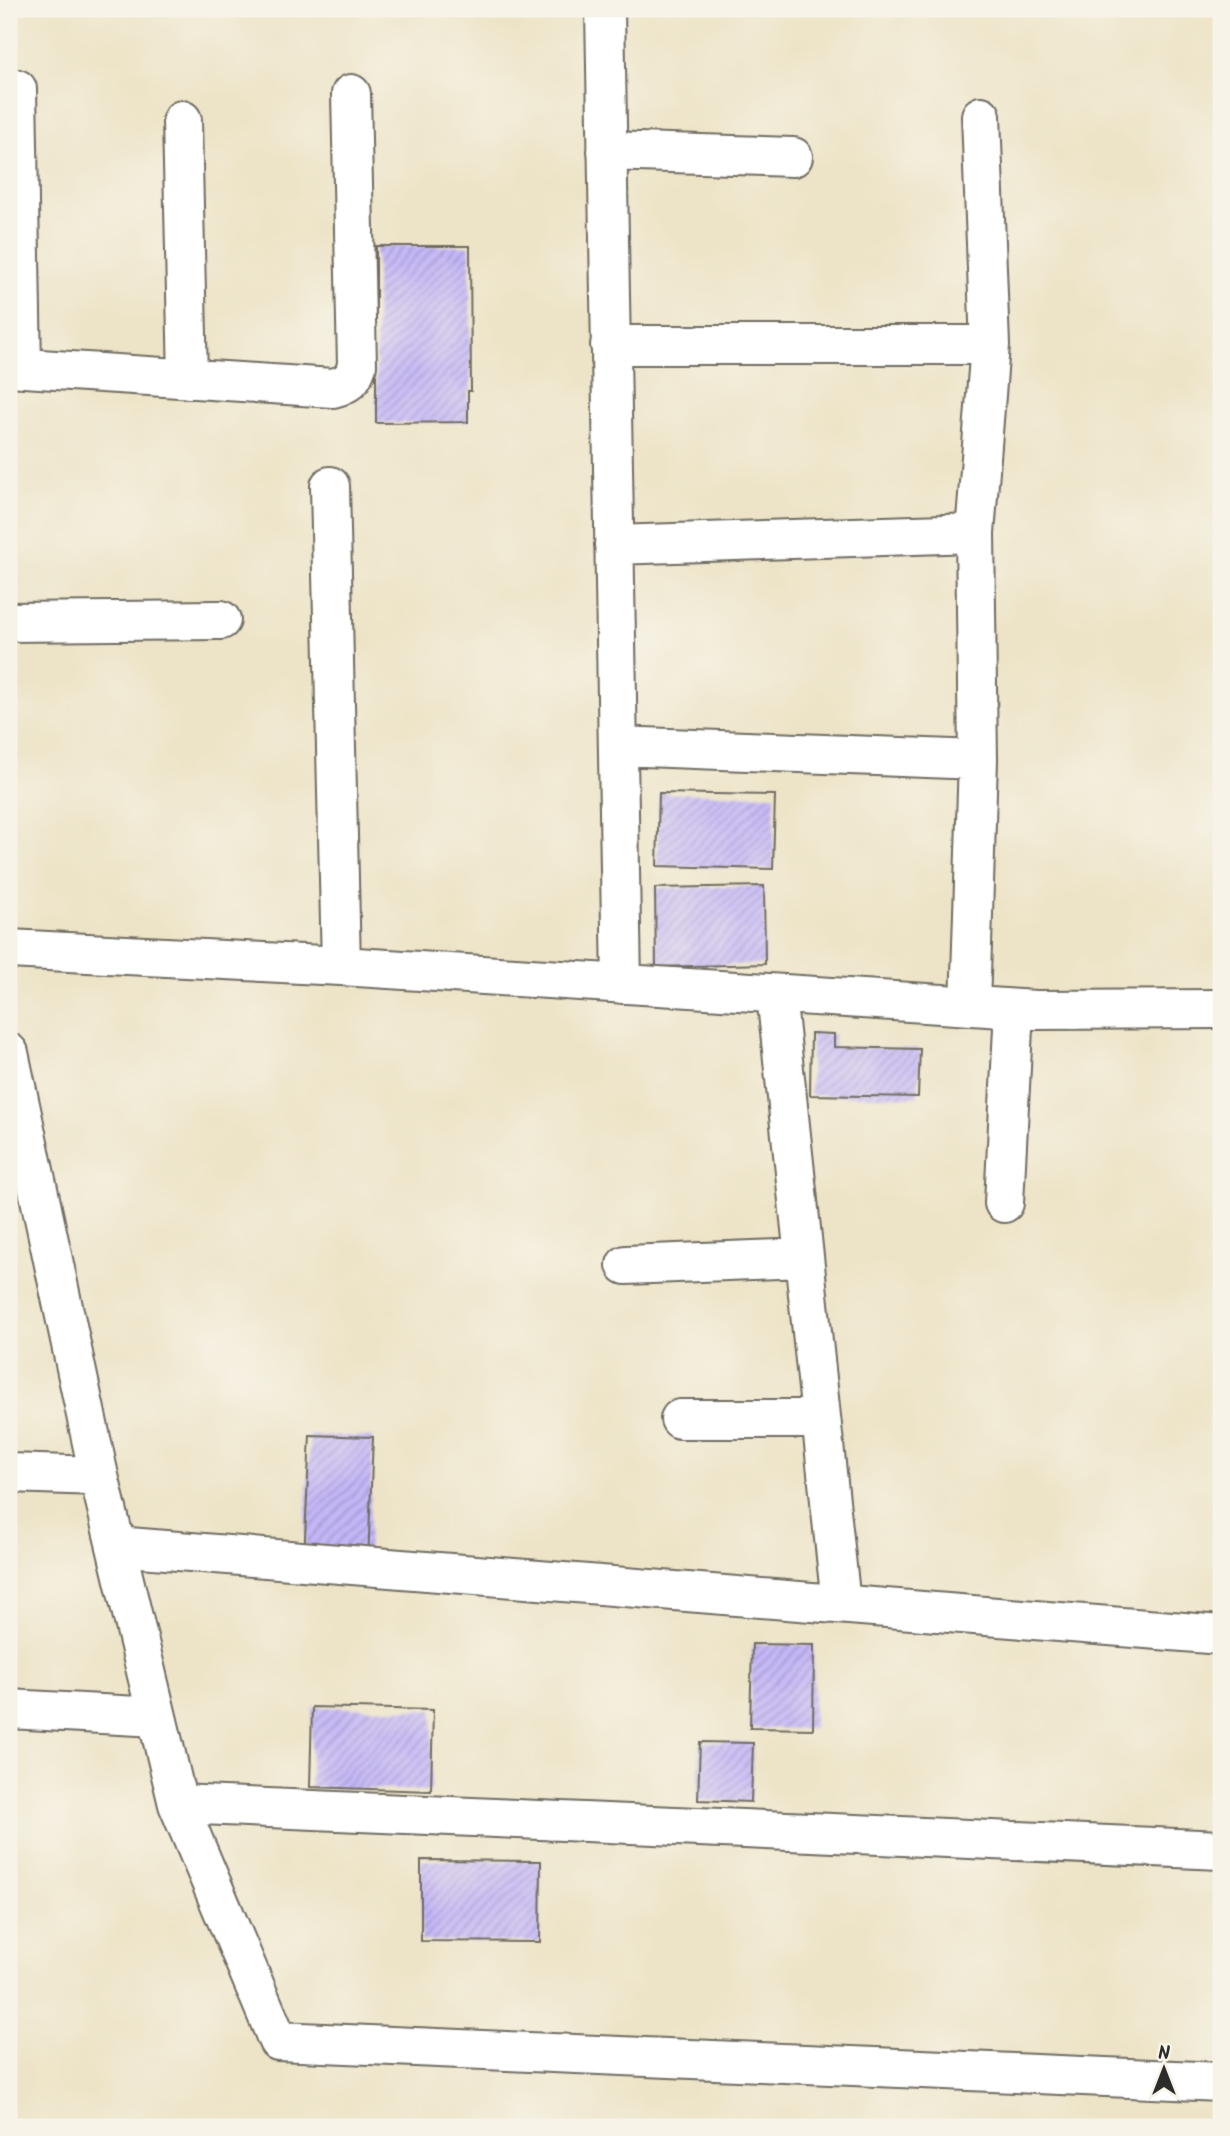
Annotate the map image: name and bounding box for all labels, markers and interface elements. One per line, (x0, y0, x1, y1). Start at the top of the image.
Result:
north arrow (1128, 2035, 1198, 2104)
text: N (1158, 2039, 1170, 2069)

